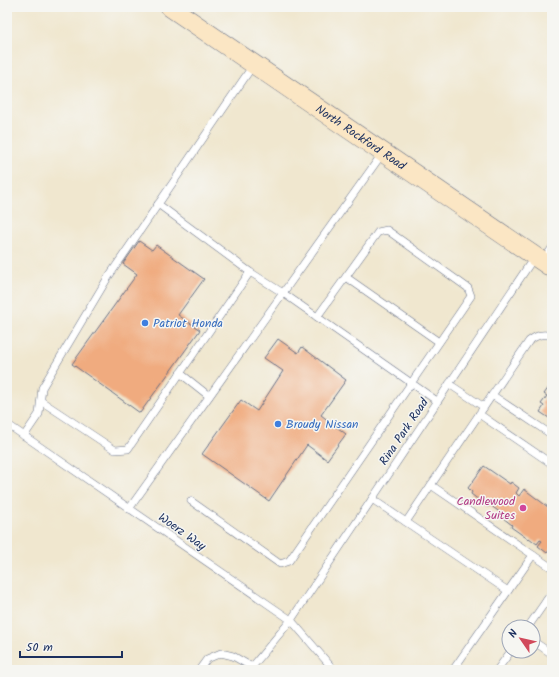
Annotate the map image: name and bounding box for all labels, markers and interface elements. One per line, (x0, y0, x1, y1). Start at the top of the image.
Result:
street label: North Rockford Road (312, 100, 411, 176)
place label: Patriot Honda (153, 314, 223, 333)
marker: Patriot Honda (140, 318, 150, 328)
street label: Rina Park Road (375, 394, 434, 469)
place label: Broudy Nissan (286, 415, 358, 434)
marker: Broudy Nissan (273, 419, 283, 429)
place label: Candlewood Suites (457, 492, 516, 525)
marker: Candlewood Suites (518, 503, 528, 513)
street label: Woerz Way (154, 508, 210, 556)
north arrow (501, 619, 541, 659)
text: N (504, 626, 523, 642)
scale bar (20, 633, 122, 659)
text: 50 m (26, 638, 53, 657)

